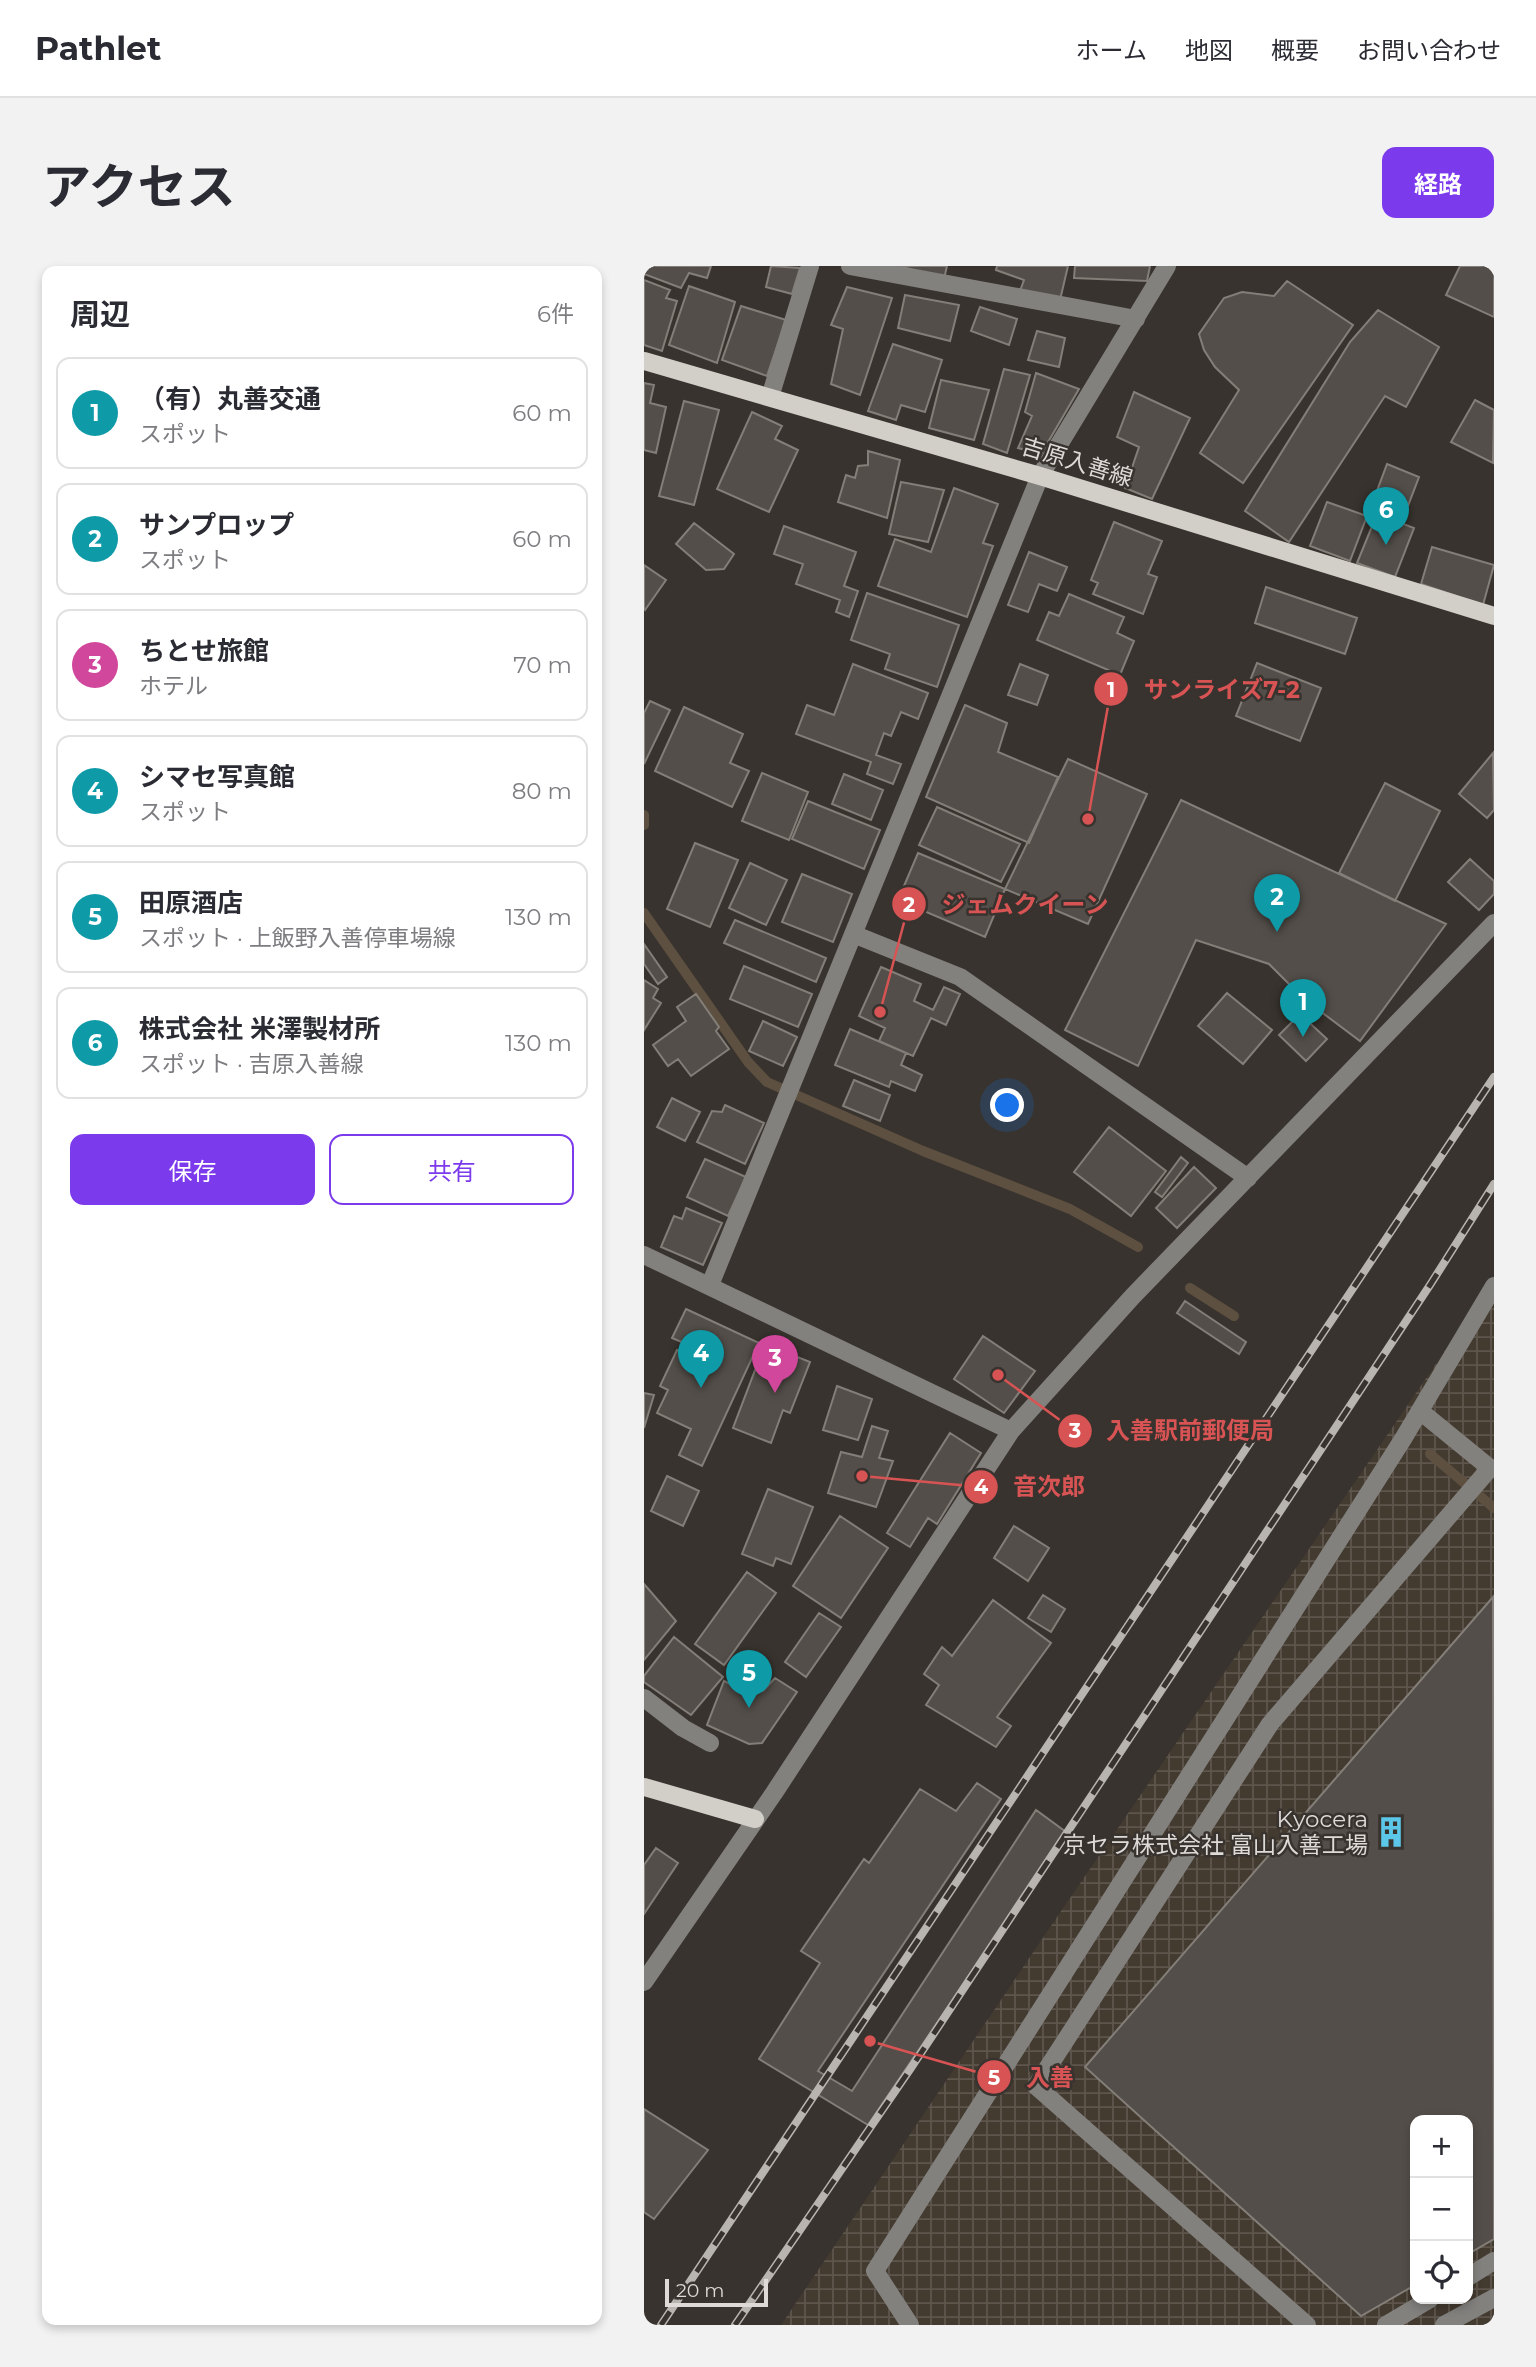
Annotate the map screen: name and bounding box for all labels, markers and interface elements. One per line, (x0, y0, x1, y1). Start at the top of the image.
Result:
text: Pathlet (35, 28, 161, 68)
text: ホーム (1076, 36, 1147, 65)
text: 地図 (1185, 36, 1233, 65)
text: 概要 (1271, 36, 1319, 65)
text: お問い合わせ (1357, 36, 1501, 65)
button: 経路 (1382, 147, 1494, 218)
text: アクセス (42, 157, 236, 216)
text: 周辺 (70, 296, 130, 333)
text: 6件 (537, 300, 574, 328)
text: （有）丸善交通 (139, 383, 321, 415)
text: 1 (90, 399, 100, 427)
text: 60 m (512, 399, 572, 427)
text: スポット (139, 420, 231, 448)
street label: 吉原入善線 (1018, 432, 1136, 492)
pin: 6 (1363, 487, 1409, 545)
text: サンプロップ (139, 509, 294, 541)
text: 2 (88, 525, 102, 553)
text: 60 m (512, 525, 572, 553)
text: スポット (139, 546, 231, 574)
text: ちとせ旅館 (139, 635, 269, 667)
text: 3 (88, 651, 102, 679)
text: 70 m (513, 651, 572, 679)
callout: サンライズ7-2 (1094, 667, 1315, 712)
text: ホテル (139, 672, 208, 700)
text: サンライズ7-2 (1144, 675, 1300, 704)
text: 1 (1107, 677, 1115, 702)
text: シマセ写真館 (139, 761, 295, 793)
text: 4 (87, 777, 103, 805)
text: 80 m (512, 777, 572, 805)
text: スポット (139, 798, 231, 826)
pin: 2 (1254, 874, 1300, 932)
callout: ジェムクイーン (892, 882, 1123, 927)
text: 田原酒店 (139, 887, 243, 919)
text: ジェムクイーン (942, 890, 1108, 919)
text: 2 (903, 892, 915, 917)
text: 5 (88, 903, 102, 931)
text: 130 m (505, 903, 572, 931)
text: スポット · 上飯野入善停車場線 (139, 924, 456, 952)
pin: 1 (1280, 979, 1326, 1037)
text: 株式会社 米澤製材所 (139, 1013, 380, 1045)
text: 6 (88, 1029, 102, 1057)
text: 130 m (505, 1029, 572, 1057)
text: スポット · 吉原入善線 (139, 1050, 364, 1078)
your location (990, 1088, 1024, 1122)
button: 保存 (70, 1134, 315, 1205)
button: 共有 (329, 1134, 574, 1205)
pin: 4 (678, 1330, 724, 1388)
pin: 3 (752, 1335, 798, 1393)
callout: 入善駅前郵便局 (1057, 1408, 1288, 1453)
text: 入善駅前郵便局 (1106, 1416, 1274, 1445)
text: 3 (1068, 1418, 1081, 1443)
callout: 音次郎 (964, 1464, 1099, 1509)
text: 音次郎 (1013, 1472, 1085, 1501)
text: 4 (974, 1474, 989, 1499)
pin: 5 (726, 1650, 772, 1708)
place label: Kyocera 京セラ株式会社 富山入善工場 (1063, 1805, 1368, 1859)
building icon: Kyocera 京セラ株式会社 富山入善工場 (1374, 1815, 1408, 1849)
callout: 入善 (977, 2055, 1088, 2100)
text: 入善 (1026, 2063, 1074, 2092)
text: 5 (988, 2065, 1000, 2090)
map controls (1410, 2115, 1473, 2304)
button: + (1410, 2115, 1473, 2178)
button: − (1410, 2178, 1473, 2241)
button: locate (1410, 2241, 1473, 2304)
scale bar (665, 2276, 768, 2308)
text: 20 m (676, 2279, 724, 2302)

